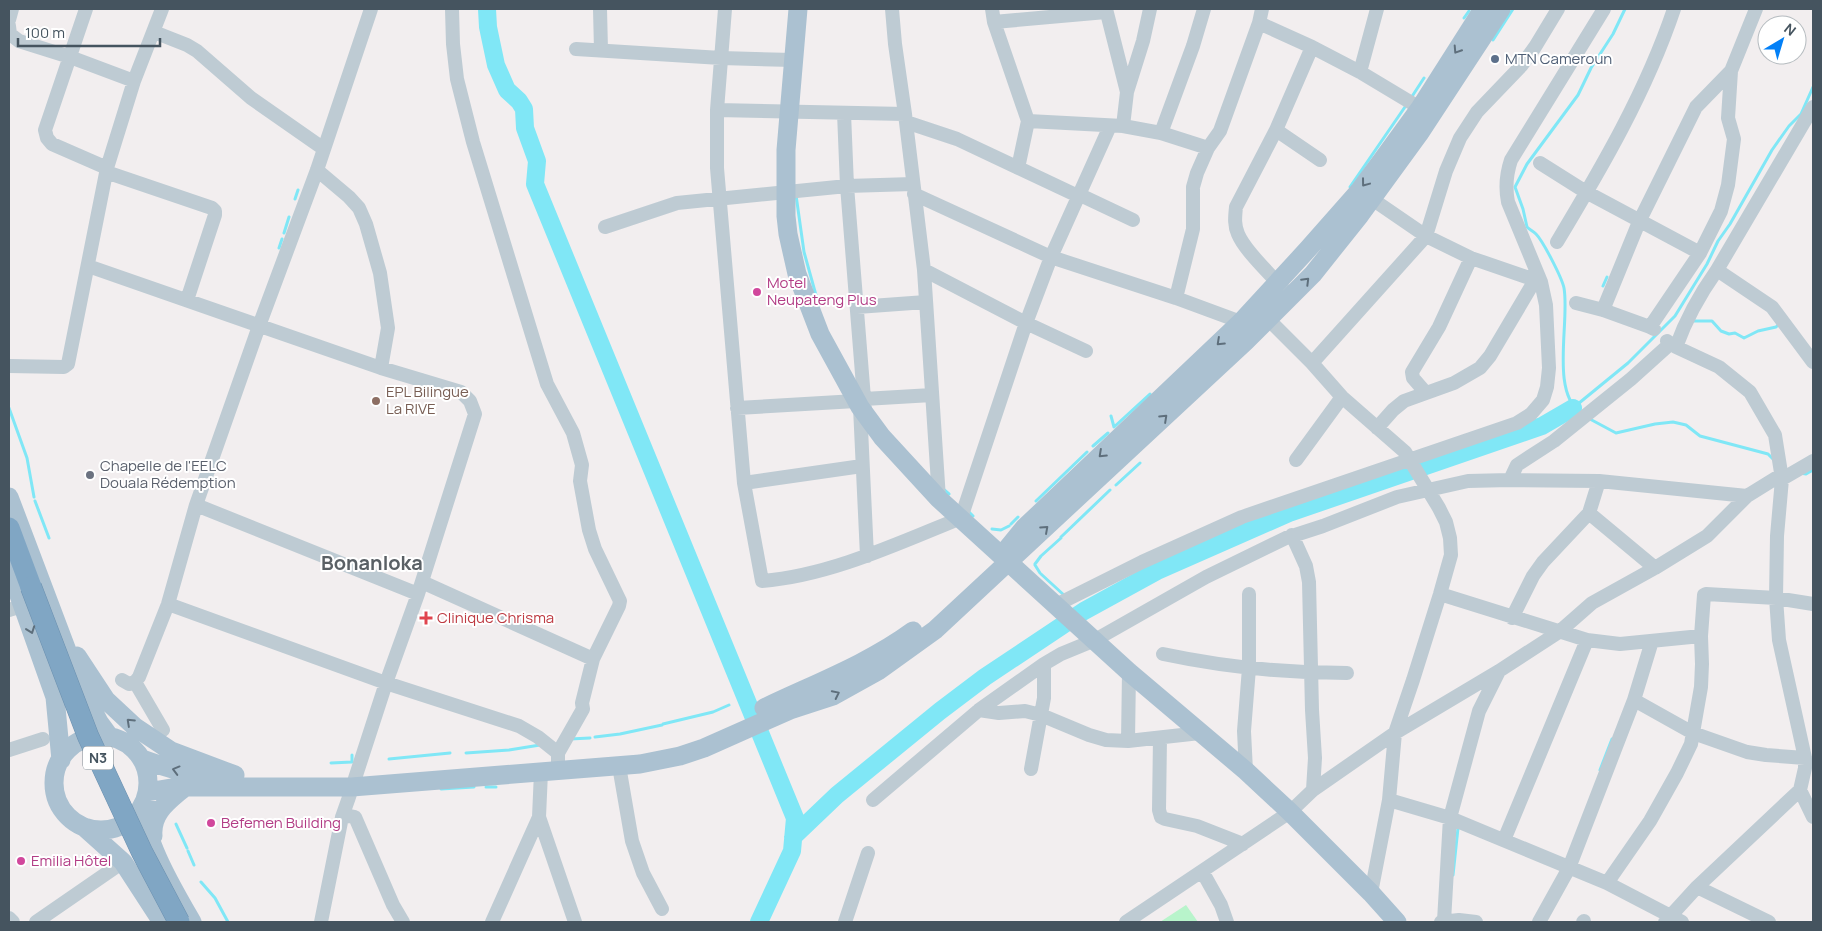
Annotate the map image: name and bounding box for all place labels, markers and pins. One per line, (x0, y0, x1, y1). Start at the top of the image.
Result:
place label: MTN Cameroun (1505, 48, 1612, 69)
marker: MTN Cameroun (1489, 53, 1501, 65)
place label: Motel Neupateng Plus (767, 272, 877, 310)
marker: Motel Neupateng Plus (751, 286, 763, 298)
place label: EPL Bilingue La RIVE (386, 381, 469, 419)
marker: EPL Bilingue La RIVE (370, 395, 382, 407)
place label: Chapelle de l'EELC Douala Rédemption (100, 455, 236, 493)
marker: Chapelle de l'EELC Douala Rédemption (84, 469, 96, 481)
place label: Clinique Chrisma (437, 607, 554, 628)
marker: Clinique Chrisma (419, 611, 433, 625)
place label: Befemen Building (221, 812, 341, 833)
marker: Befemen Building (205, 817, 217, 829)
place label: Emilia Hôtel (31, 850, 111, 871)
marker: Emilia Hôtel (15, 855, 27, 867)

